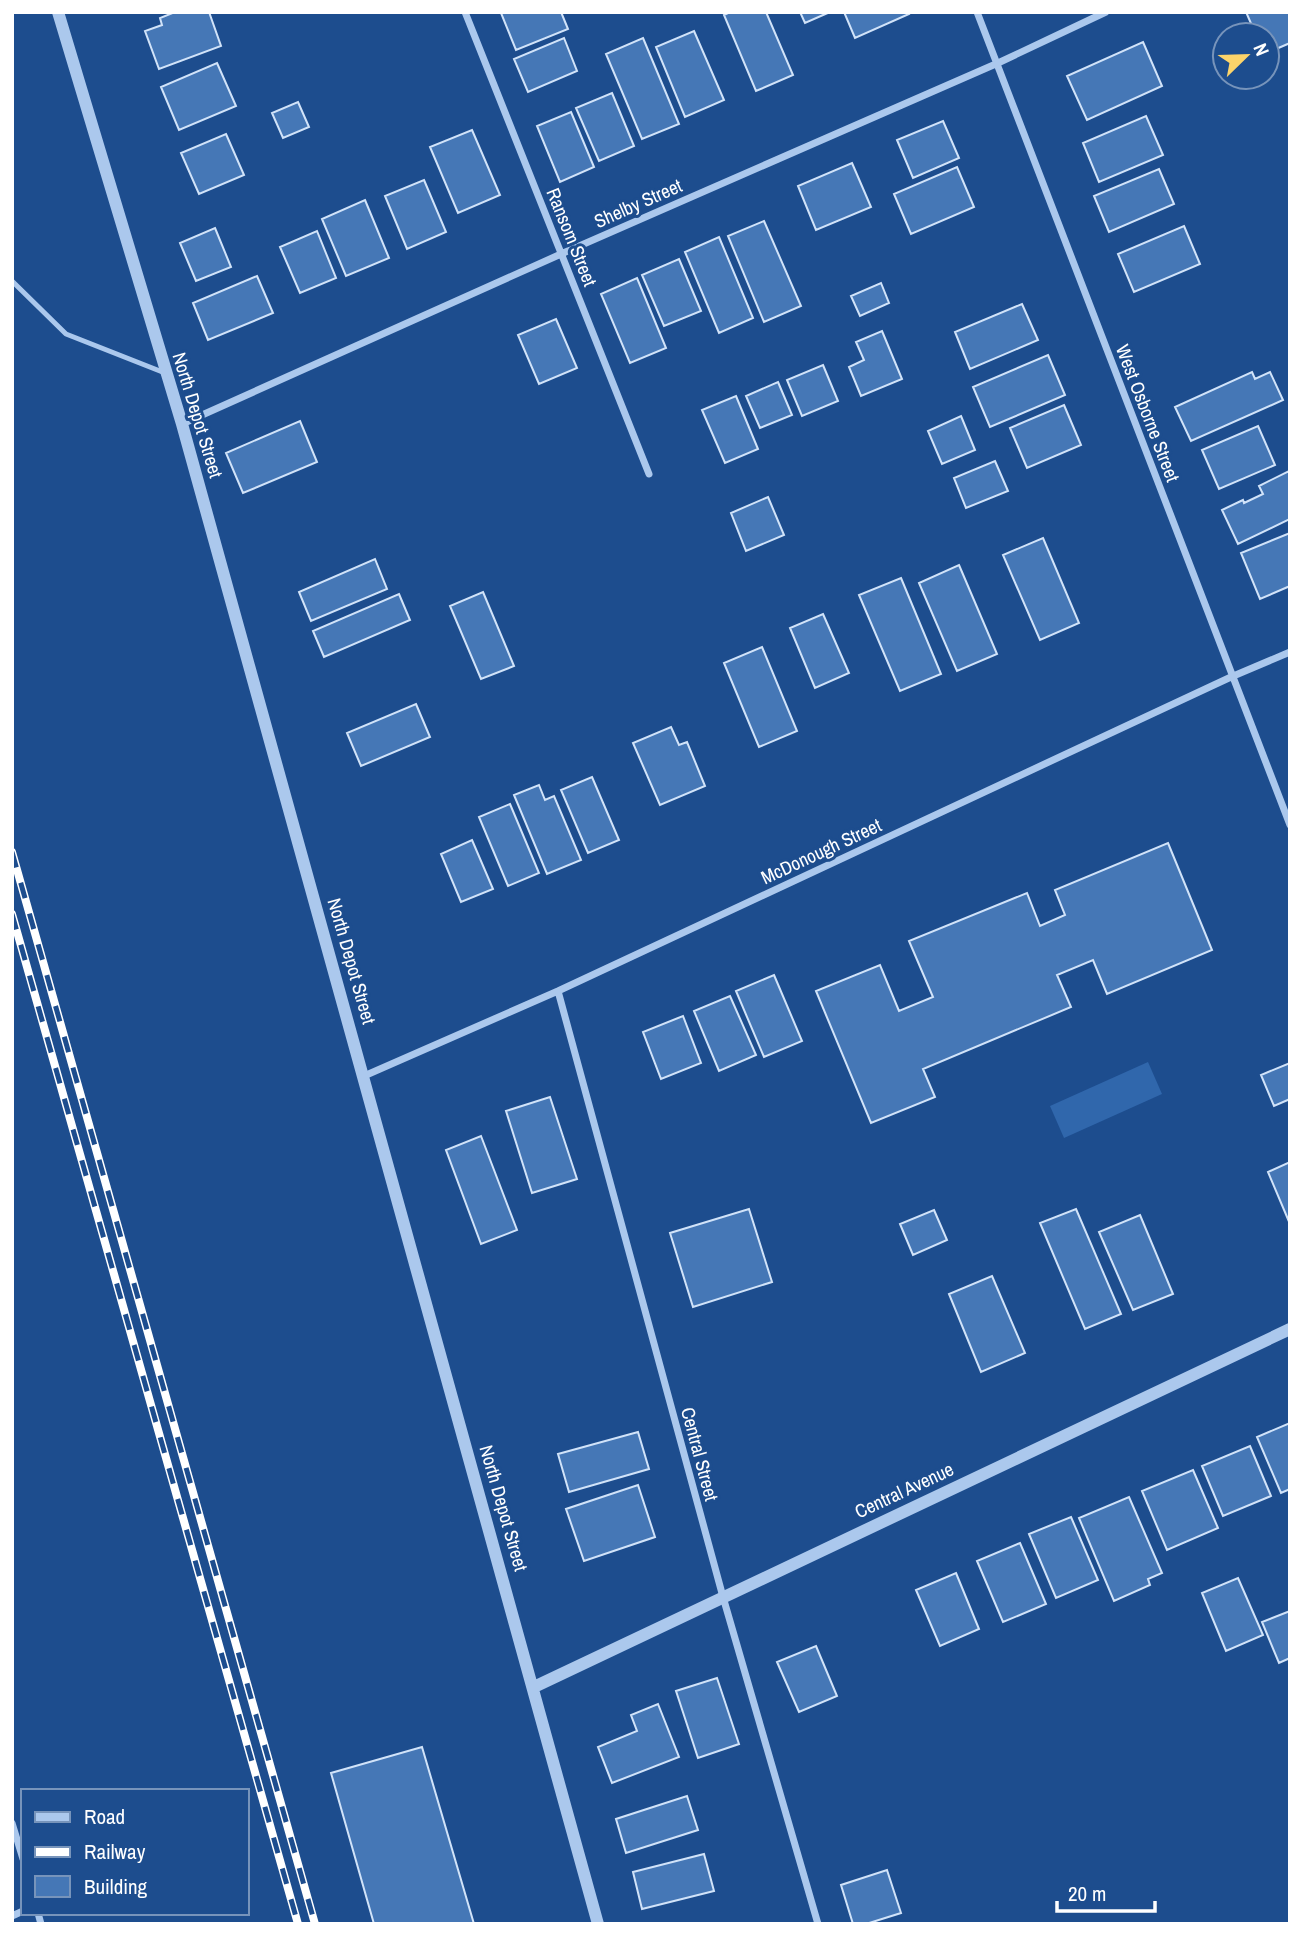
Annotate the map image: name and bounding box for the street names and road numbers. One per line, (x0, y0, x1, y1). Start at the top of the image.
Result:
street label: Shelby Street (590, 172, 687, 234)
street label: Ransom Street (540, 184, 604, 291)
street label: West Osborne Street (1110, 341, 1186, 486)
street label: North Depot Street (167, 349, 230, 482)
street label: McDonough Street (757, 811, 886, 890)
street label: North Depot Street (322, 895, 383, 1028)
street label: Central Street (675, 1404, 725, 1504)
street label: North Depot Street (474, 1442, 535, 1575)
street label: Central Avenue (850, 1456, 958, 1524)

